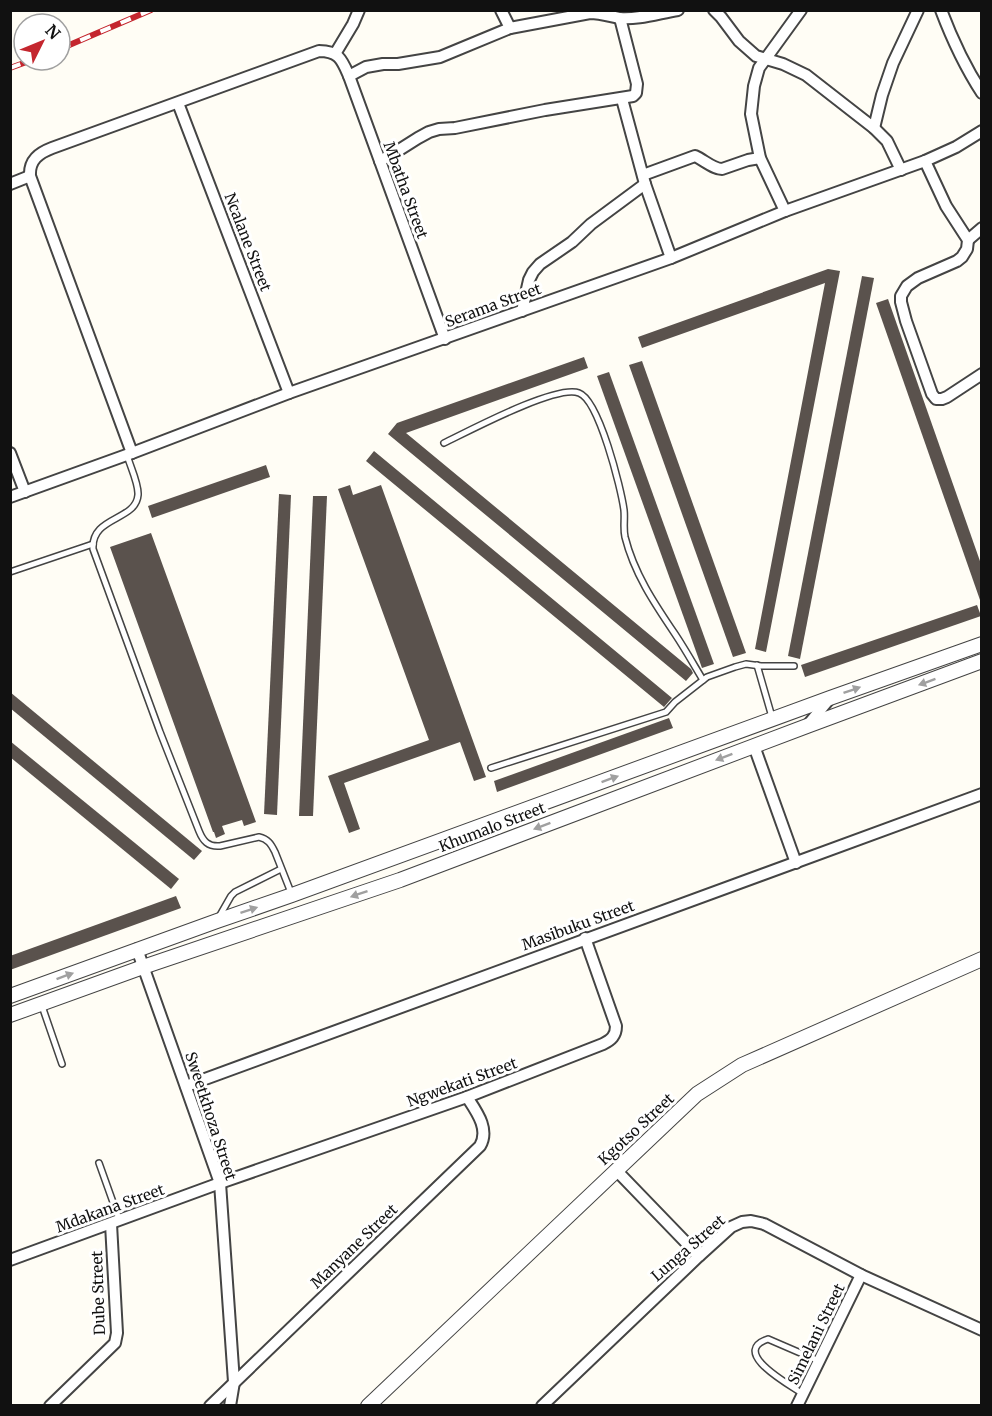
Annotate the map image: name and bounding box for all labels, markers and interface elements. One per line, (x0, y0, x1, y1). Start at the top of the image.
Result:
north arrow (12, 12, 72, 72)
text: N (41, 20, 65, 43)
street label: Mbatha Street (380, 139, 432, 241)
street label: Ncalane Street (220, 190, 276, 294)
street label: Serama Street (442, 279, 544, 331)
one-way arrow (917, 677, 935, 687)
one-way arrow (843, 684, 861, 694)
one-way arrow (715, 753, 733, 762)
one-way arrow (601, 773, 619, 783)
street label: Khumalo Street (436, 798, 548, 856)
one-way arrow (533, 822, 551, 831)
one-way arrow (350, 889, 368, 899)
street label: Masibuku Street (519, 896, 637, 954)
one-way arrow (240, 905, 258, 914)
one-way arrow (57, 970, 75, 980)
street label: Sweetkhoza Street (181, 1049, 241, 1183)
street label: Ngwekati Street (404, 1053, 520, 1111)
street label: Kgotso Street (594, 1089, 678, 1169)
street label: Mdakana Street (53, 1180, 167, 1236)
street label: Manyane Street (307, 1200, 401, 1292)
street label: Lunga Street (647, 1211, 729, 1285)
street label: Dube Street (87, 1250, 109, 1335)
street label: Simelani Street (783, 1280, 849, 1388)

